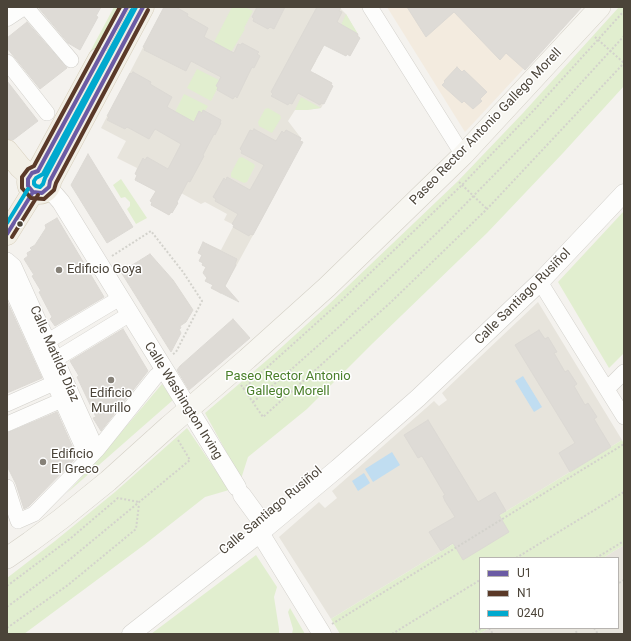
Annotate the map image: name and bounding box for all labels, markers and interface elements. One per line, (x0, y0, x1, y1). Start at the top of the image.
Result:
street label: Paseo Rector Antonio Gallego Morell (407, 45, 565, 209)
unlabelled marker (15, 219, 25, 229)
street label: Calle Santiago Rusiñol (472, 246, 574, 348)
place label: Edificio Goya (67, 262, 142, 278)
marker: Edificio Goya (54, 265, 64, 275)
street label: Calle Matilde Díaz (26, 303, 82, 405)
street label: Calle Washington Irving (140, 339, 226, 463)
park label: Paseo Rector Antonio Gallego Morell (225, 369, 351, 400)
marker: Edificio Murillo (106, 375, 116, 385)
place label: Edificio Murillo (90, 386, 132, 417)
place label: Edificio El Greco (51, 447, 99, 478)
marker: Edificio El Greco (38, 457, 48, 467)
street label: Calle Santiago Rusiñol (217, 464, 325, 558)
legend (479, 557, 619, 629)
text: U1 (517, 566, 532, 580)
text: N1 (517, 586, 532, 600)
text: 0240 (517, 606, 544, 620)

